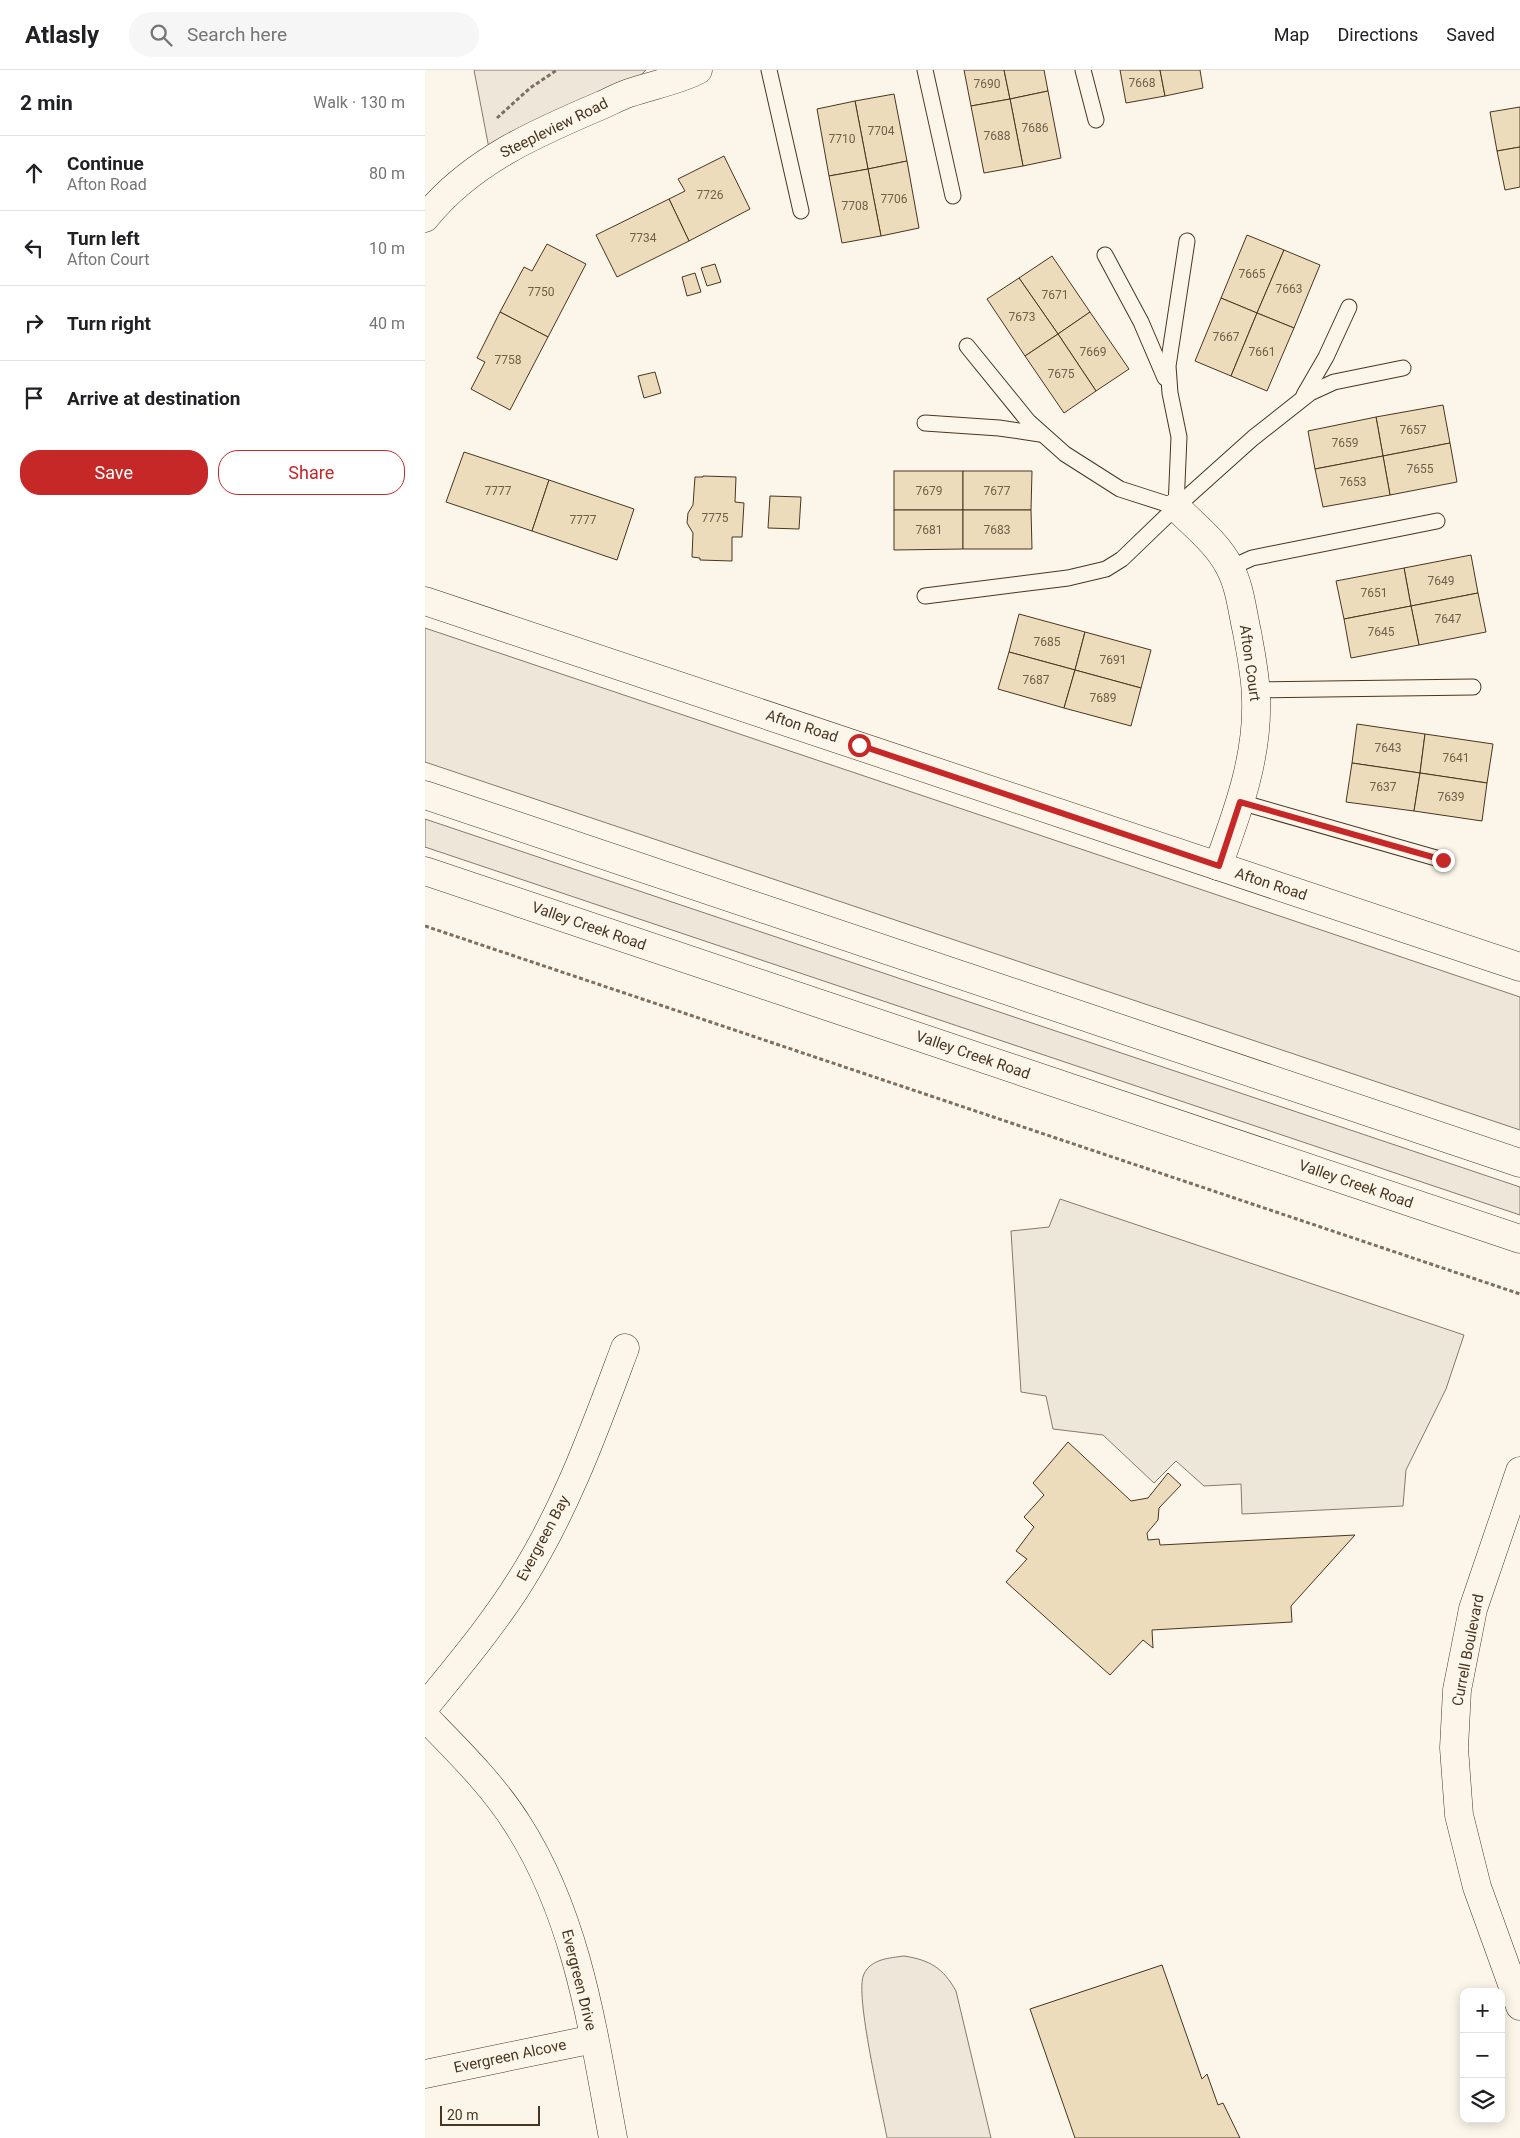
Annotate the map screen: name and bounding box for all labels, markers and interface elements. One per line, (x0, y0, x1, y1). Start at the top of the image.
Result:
search box (129, 12, 479, 57)
text: Atlasly (25, 21, 99, 49)
icon: search (147, 21, 175, 49)
text: Search here (187, 23, 287, 46)
text: Map (1274, 24, 1309, 45)
text: Directions (1337, 24, 1418, 45)
text: Saved (1446, 24, 1495, 45)
house number: 7668 (1129, 76, 1156, 90)
house number: 7690 (974, 77, 1001, 91)
text: 2 min (20, 91, 73, 115)
text: Walk · 130 m (313, 93, 405, 112)
street label: Steepleview Road (497, 94, 611, 162)
house number: 7686 (1022, 121, 1049, 135)
house number: 7704 (868, 124, 895, 138)
house number: 7688 (984, 129, 1011, 143)
house number: 7710 (829, 132, 856, 146)
text: Continue (67, 152, 144, 175)
icon: ahead (20, 159, 48, 187)
text: 80 m (369, 164, 405, 183)
text: Afton Road (67, 175, 147, 194)
house number: 7726 (697, 188, 724, 202)
house number: 7706 (881, 192, 908, 206)
house number: 7708 (842, 199, 869, 213)
text: Turn left (67, 227, 140, 250)
house number: 7734 (630, 231, 657, 245)
icon: left (20, 234, 48, 262)
text: 10 m (369, 239, 405, 258)
text: Afton Court (67, 250, 149, 269)
house number: 7665 (1239, 267, 1266, 281)
house number: 7663 (1276, 282, 1302, 296)
house number: 7750 (528, 285, 555, 299)
house number: 7671 (1042, 288, 1068, 302)
icon: right (20, 309, 48, 337)
house number: 7673 (1009, 310, 1035, 324)
text: Turn right (67, 312, 151, 335)
text: 40 m (369, 314, 405, 333)
house number: 7667 (1213, 330, 1240, 344)
house number: 7669 (1080, 345, 1106, 359)
house number: 7661 (1249, 345, 1275, 359)
house number: 7758 (495, 353, 522, 367)
house number: 7675 (1048, 367, 1075, 381)
icon: arrive (20, 384, 48, 412)
text: Arrive at destination (67, 387, 240, 410)
house number: 7657 (1400, 423, 1427, 437)
house number: 7659 (1332, 436, 1358, 450)
button: Save (20, 450, 208, 495)
button: Share (218, 450, 405, 495)
house number: 7655 (1407, 462, 1434, 476)
house number: 7653 (1340, 475, 1366, 489)
house number: 7777 (485, 484, 512, 498)
house number: 7679 (916, 484, 942, 498)
house number: 7677 (984, 484, 1011, 498)
house number: 7775 (702, 511, 729, 525)
house number: 7777 (570, 513, 597, 527)
house number: 7681 (916, 523, 942, 537)
house number: 7683 (984, 523, 1010, 537)
house number: 7649 (1428, 574, 1454, 588)
house number: 7651 (1361, 586, 1387, 600)
house number: 7647 (1435, 612, 1462, 626)
street label: Afton Court (1236, 623, 1264, 703)
house number: 7645 (1368, 625, 1395, 639)
house number: 7685 (1034, 635, 1061, 649)
house number: 7691 (1100, 653, 1126, 667)
house number: 7687 (1023, 673, 1050, 687)
house number: 7689 (1090, 691, 1116, 705)
street label: Afton Road (764, 706, 840, 746)
route start (848, 734, 871, 757)
house number: 7643 (1375, 741, 1401, 755)
house number: 7641 (1443, 751, 1469, 765)
house number: 7637 (1370, 780, 1397, 794)
house number: 7639 (1438, 790, 1464, 804)
route end (1432, 849, 1455, 872)
street label: Afton Road (1233, 864, 1309, 904)
street label: Valley Creek Road (529, 898, 649, 954)
street label: Valley Creek Road (913, 1027, 1033, 1083)
street label: Valley Creek Road (1296, 1156, 1416, 1212)
street label: Evergreen Bay (513, 1492, 573, 1584)
street label: Currell Boulevard (1448, 1593, 1488, 1707)
street label: Evergreen Drive (558, 1928, 600, 2032)
map controls (1460, 1988, 1505, 2123)
button: + (1460, 1988, 1505, 2033)
button: − (1460, 2033, 1505, 2078)
street label: Evergreen Alcove (452, 2035, 568, 2077)
button: layers (1460, 2078, 1505, 2123)
scale bar (440, 2103, 540, 2126)
text: 20 m (447, 2107, 479, 2123)

